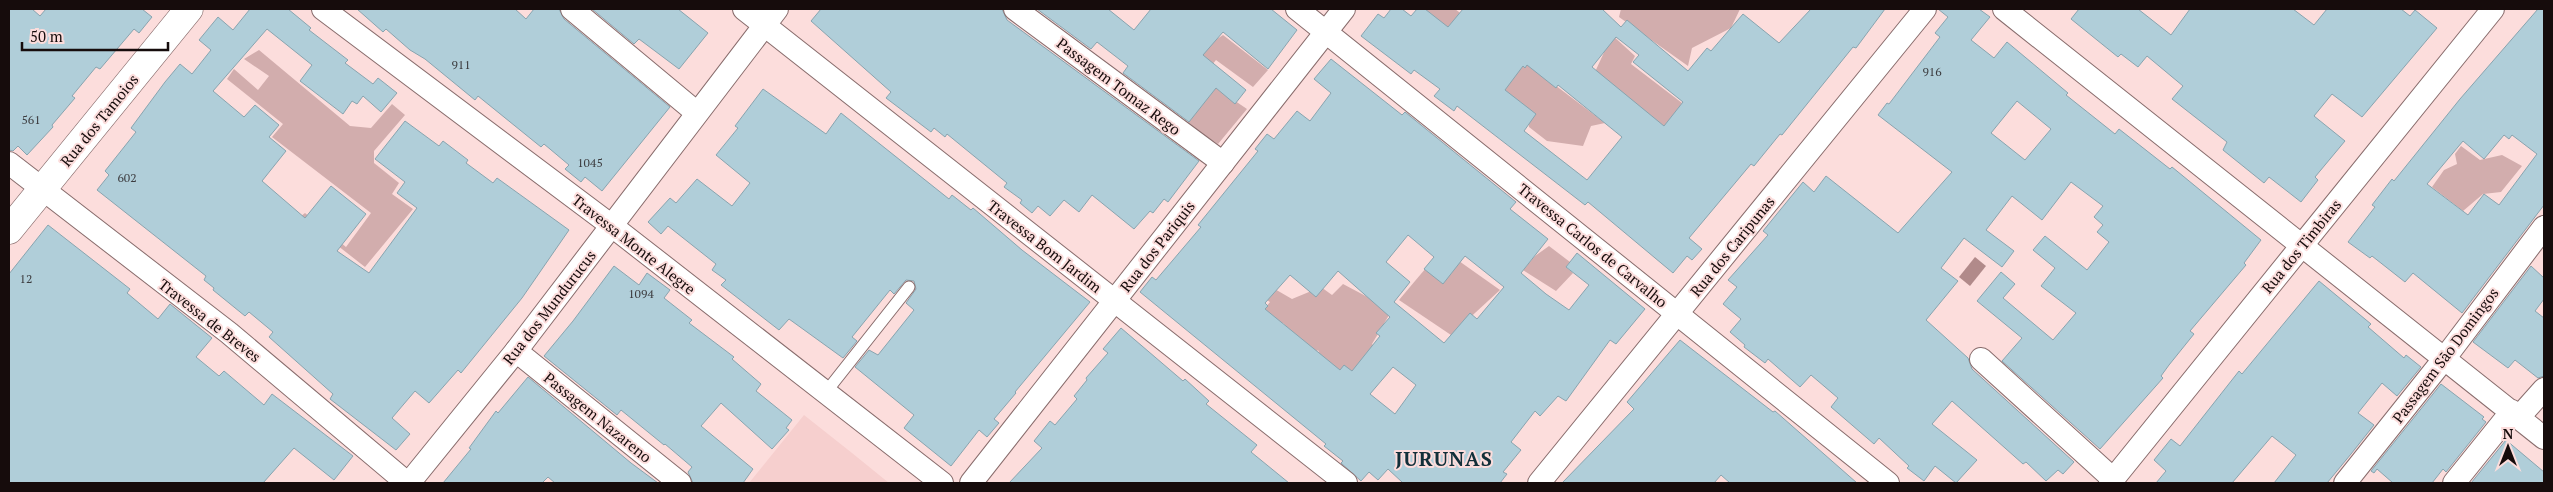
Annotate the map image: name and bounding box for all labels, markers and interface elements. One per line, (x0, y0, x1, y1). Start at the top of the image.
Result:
scale bar (22, 20, 169, 52)
text: 50 m (30, 26, 63, 46)
street label: Passagem Tomaz Rego (1053, 33, 1185, 139)
house number: 911 (451, 57, 471, 72)
house number: 916 (1922, 64, 1942, 79)
street label: Rua dos Tamoios (56, 70, 142, 170)
house number: 561 (21, 112, 41, 127)
house number: 1045 (577, 155, 603, 170)
house number: 602 (117, 170, 137, 185)
street label: Travessa Carlos de Carvalho (1514, 178, 1672, 312)
street label: Travessa Monte Alegre (568, 189, 700, 299)
street label: Rua dos Caripunas (1685, 192, 1779, 300)
street label: Travessa Bom Jardim (984, 195, 1106, 297)
street label: Rua dos Timbiras (2257, 195, 2345, 297)
street label: Rua dos Pariquis (1115, 196, 1199, 296)
street label: Rua dos Mundurucus (498, 246, 600, 368)
house number: 12 (20, 271, 32, 286)
street label: Travessa de Breves (155, 274, 265, 366)
street label: Passagem São Domingos (2387, 283, 2503, 427)
house number: 1094 (628, 286, 654, 301)
street label: Passagem Nazareno (540, 367, 656, 467)
north arrow (2483, 422, 2533, 472)
text: N (2503, 424, 2514, 443)
district label: JURUNAS (1395, 445, 1493, 472)

